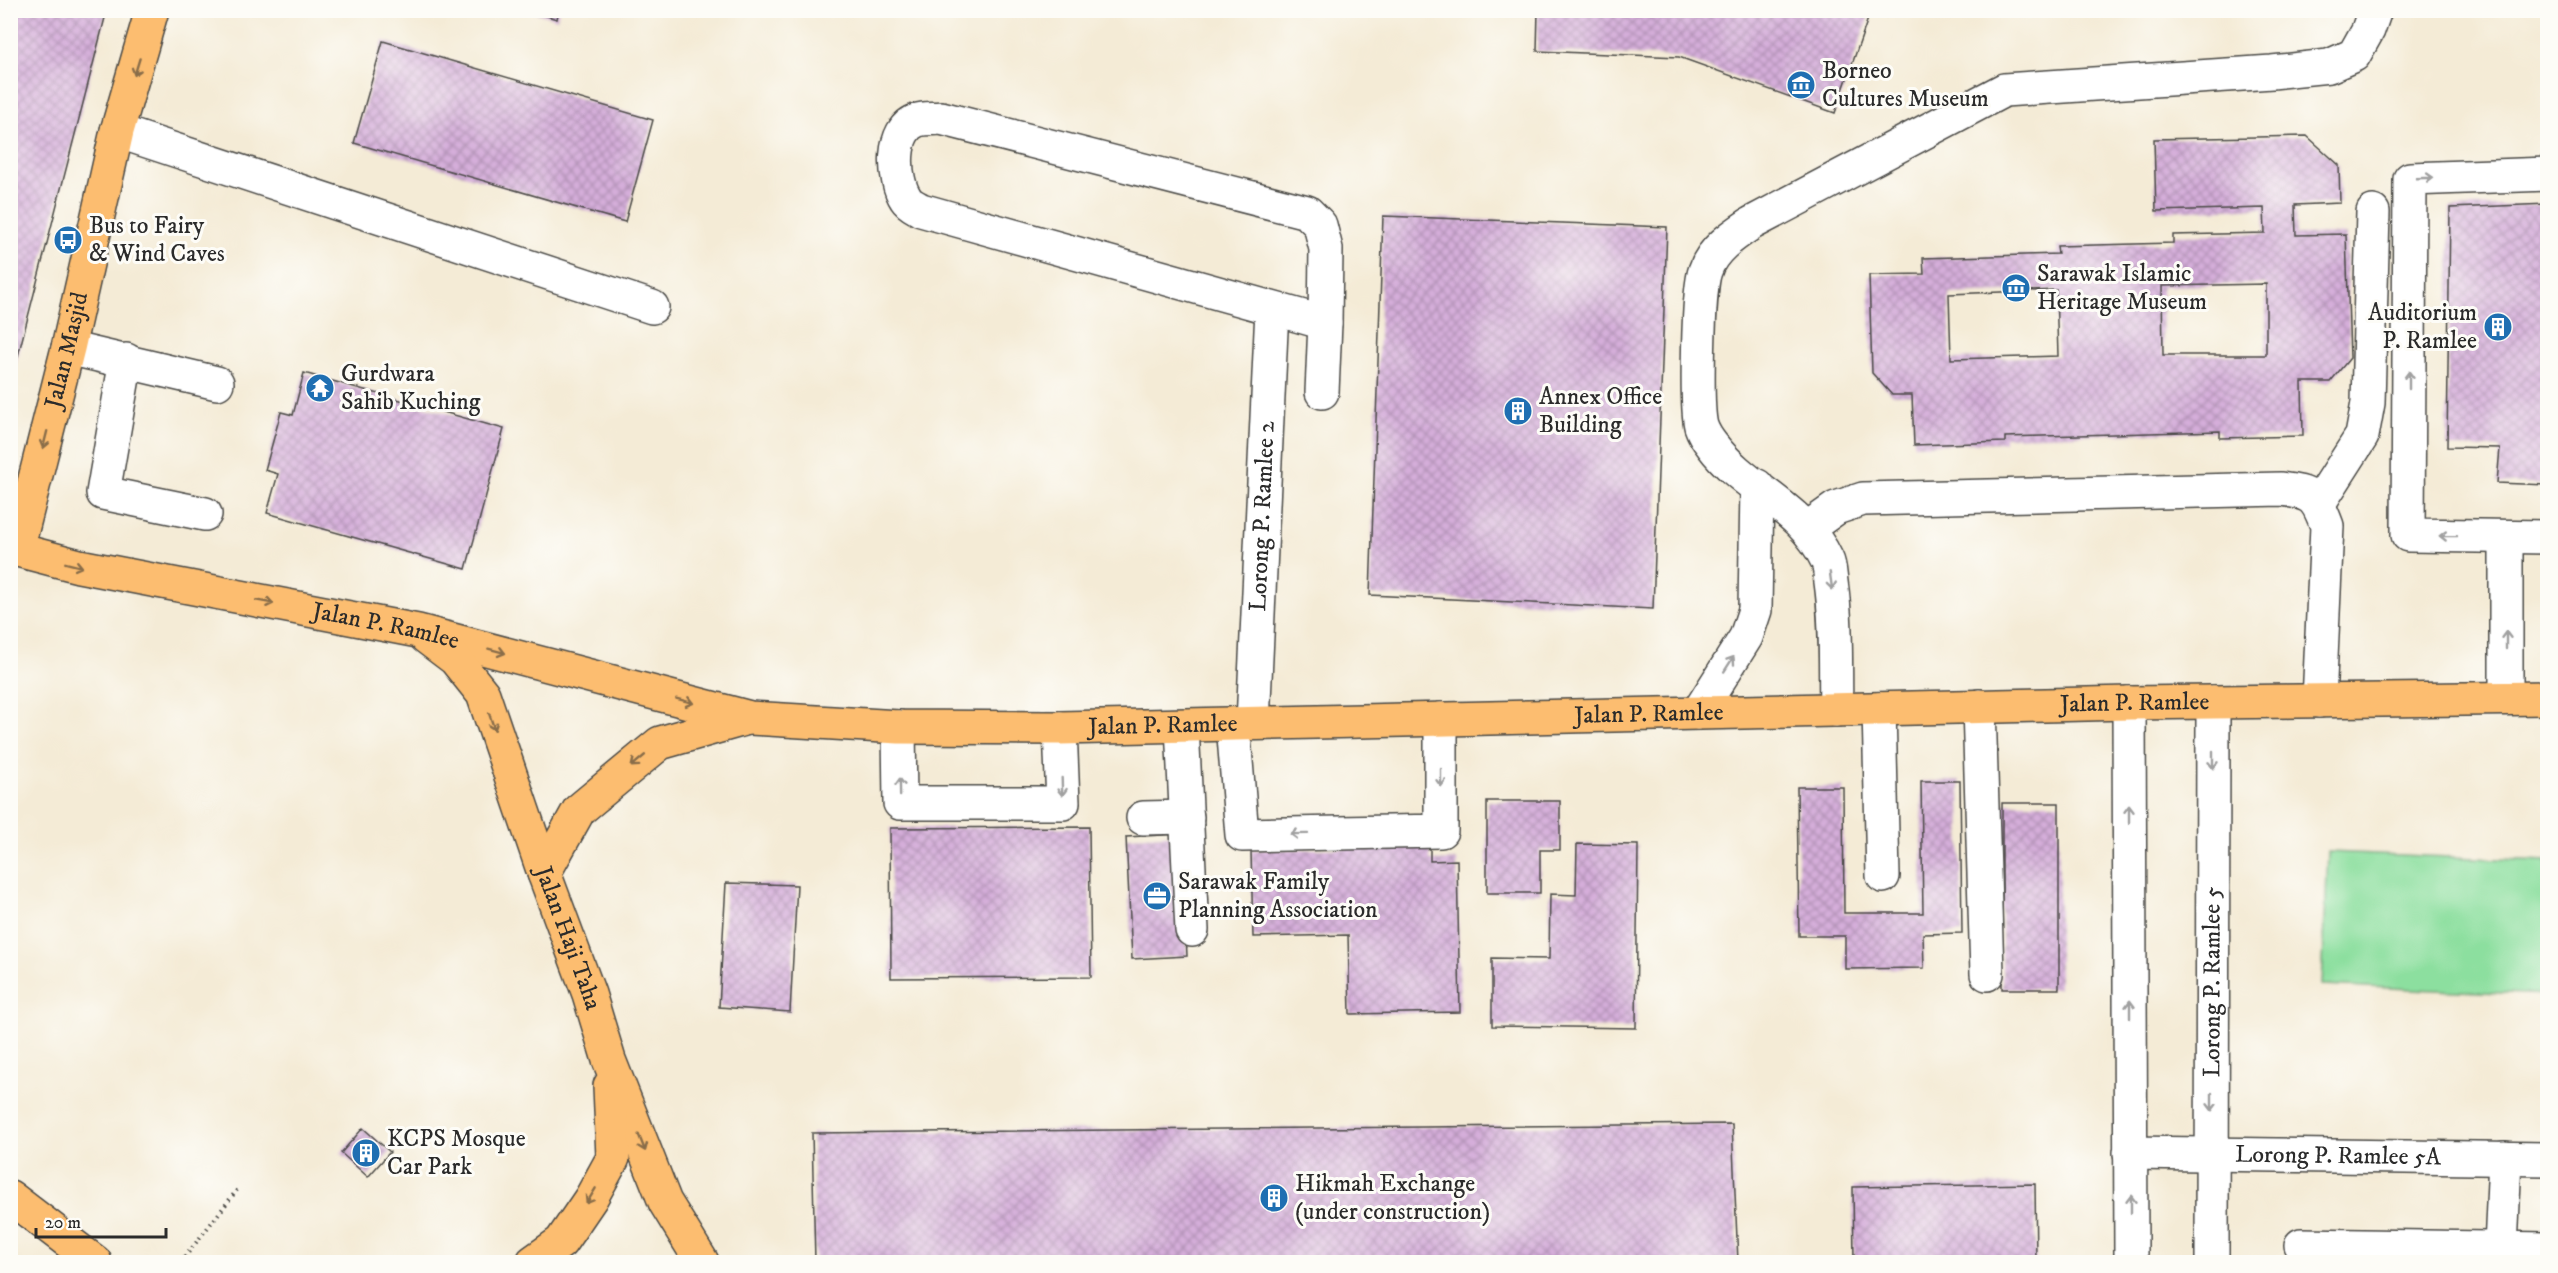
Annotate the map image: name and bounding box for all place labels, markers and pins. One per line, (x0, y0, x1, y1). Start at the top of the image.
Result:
place label: Borneo Cultures Museum (1822, 56, 1989, 114)
museum icon: Borneo Cultures Museum (1785, 69, 1817, 101)
place label: Bus to Fairy & Wind Caves (89, 211, 225, 269)
bus stop icon: Bus to Fairy & Wind Caves (52, 224, 84, 256)
place label: Sarawak Islamic Heritage Museum (2037, 259, 2207, 317)
museum icon: Sarawak Islamic Heritage Museum (2000, 272, 2032, 304)
place label: Auditorium P. Ramlee (2368, 298, 2477, 356)
building icon: Auditorium P. Ramlee (2482, 311, 2514, 343)
place label: Gurdwara Sahib Kuching (341, 359, 481, 417)
temple icon: Gurdwara Sahib Kuching (304, 372, 336, 404)
place label: Annex Office Building (1539, 382, 1662, 440)
building icon: Annex Office Building (1502, 395, 1534, 427)
place label: Sarawak Family Planning Association (1178, 867, 1378, 925)
office icon: Sarawak Family Planning Association (1141, 880, 1173, 912)
place label: KCPS Mosque Car Park (387, 1124, 526, 1182)
building icon: KCPS Mosque Car Park (350, 1137, 382, 1169)
place label: Hikmah Exchange (under construction) (1295, 1169, 1490, 1227)
building icon: Hikmah Exchange (under construction) (1258, 1182, 1290, 1214)

